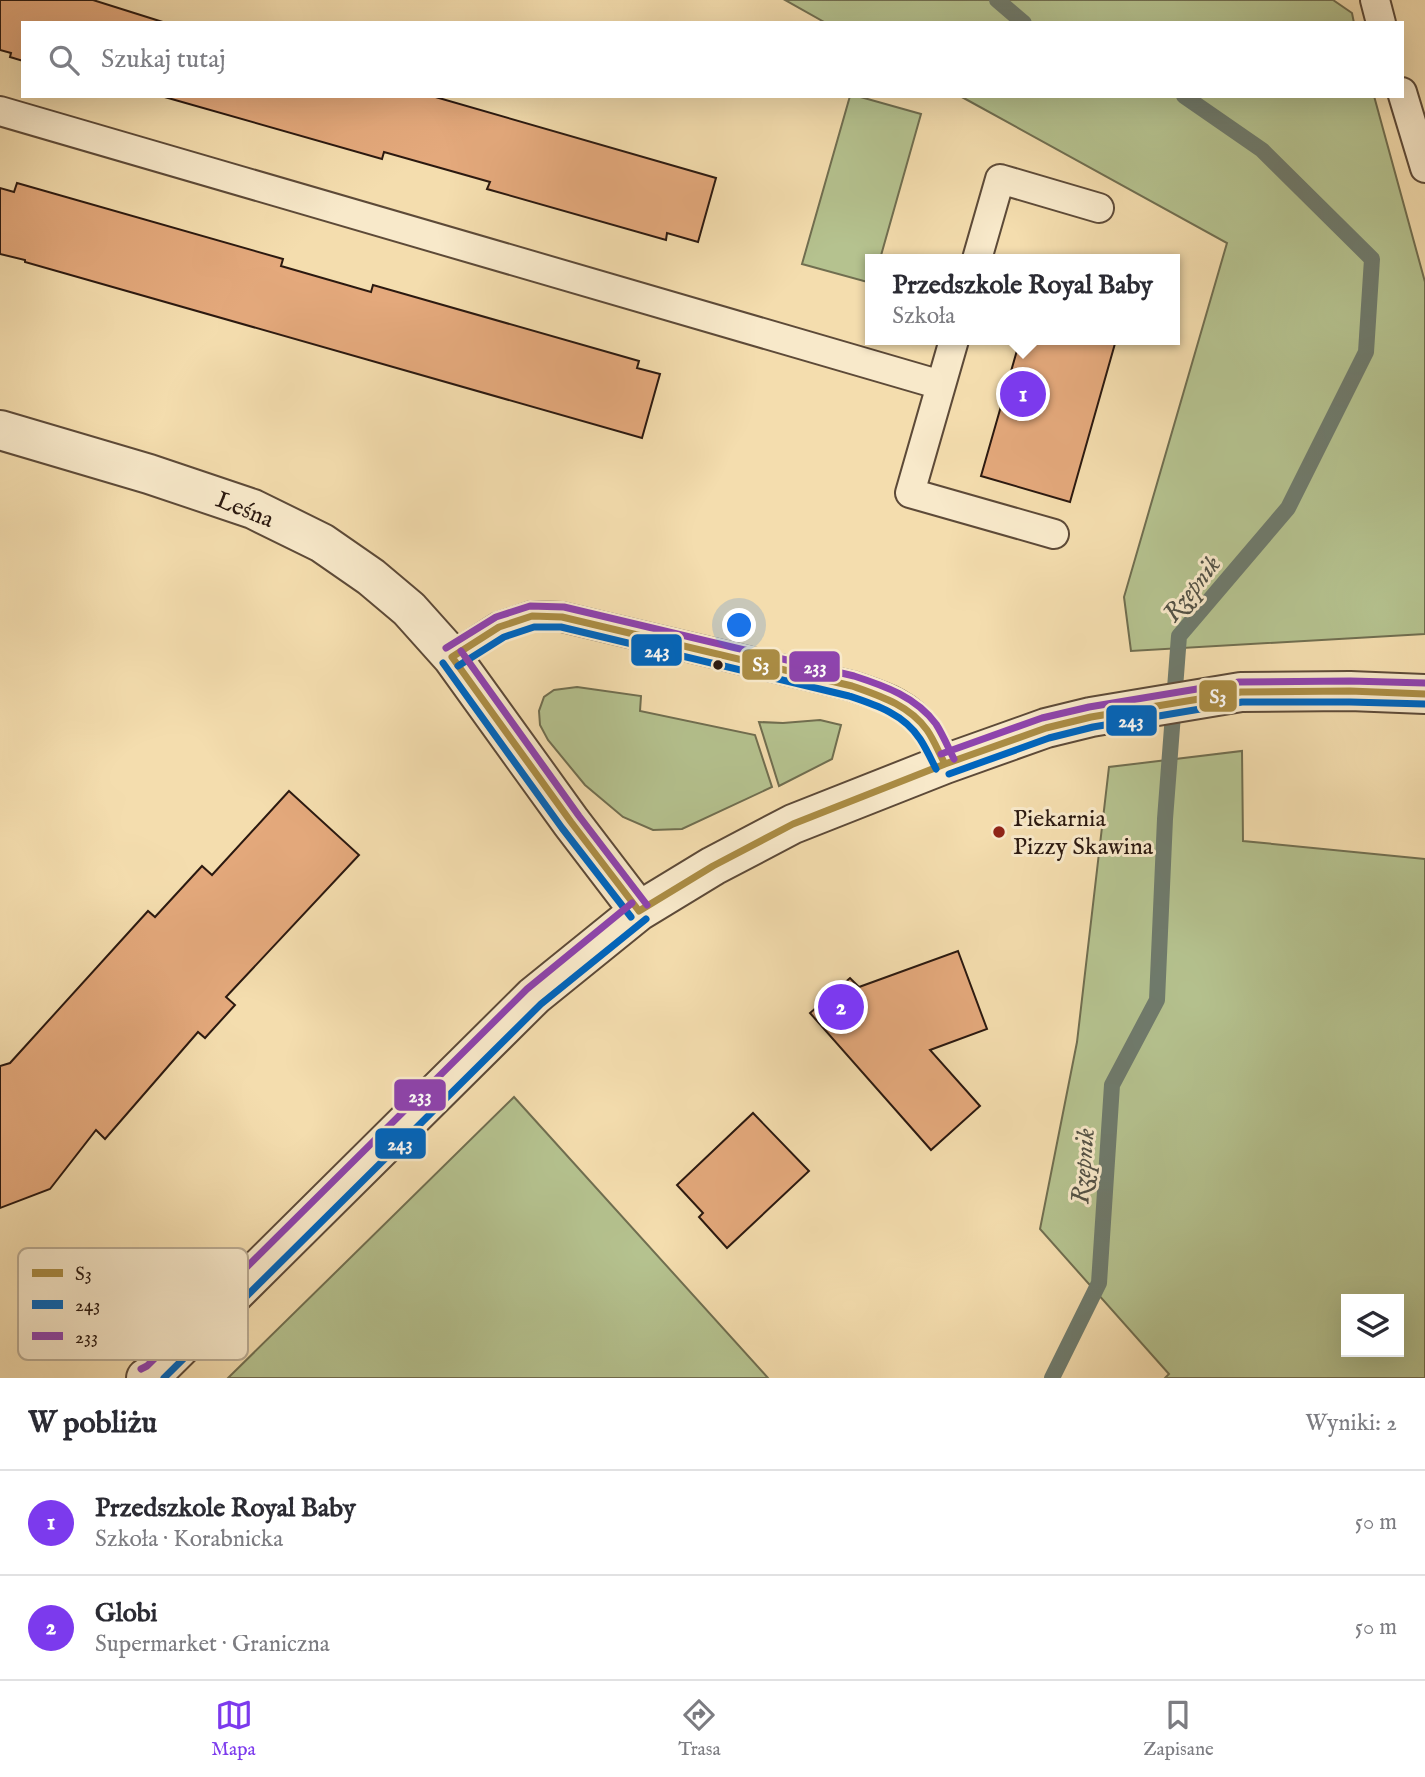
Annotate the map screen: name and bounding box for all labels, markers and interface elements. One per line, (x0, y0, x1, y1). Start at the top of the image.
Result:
search box (21, 21, 1404, 98)
icon: search (45, 41, 83, 79)
text: Szukaj tutaj (101, 43, 226, 76)
popup (865, 254, 1180, 345)
text: Przedszkole Royal Baby (892, 269, 1153, 302)
text: Szkoła (892, 302, 955, 331)
pin: 1 (1000, 368, 1046, 420)
street label: Leśna (211, 485, 279, 536)
water label: Rzepnik (1156, 548, 1229, 629)
your location (722, 608, 756, 642)
line badge: 243 (630, 633, 683, 667)
text: 243 (644, 640, 670, 664)
line badge: S3 (741, 648, 781, 681)
line badge: 233 (788, 650, 841, 683)
text: S3 (753, 654, 769, 678)
text: 233 (803, 656, 827, 680)
unlabelled marker (711, 658, 725, 672)
line badge: S3 (1198, 679, 1238, 713)
text: S3 (1210, 686, 1226, 710)
line badge: 243 (1105, 704, 1158, 737)
text: 243 (1118, 710, 1144, 734)
place label: Piekarnia Pizzy Skawina (1013, 804, 1154, 863)
marker: Piekarnia Pizzy Skawina (991, 824, 1007, 840)
pin: 2 (818, 981, 864, 1033)
line badge: 233 (393, 1078, 447, 1112)
text: 233 (408, 1085, 432, 1109)
line badge: 243 (374, 1127, 427, 1160)
water label: Rzepnik (1064, 1127, 1103, 1205)
text: 243 (387, 1133, 413, 1157)
legend (18, 1248, 248, 1360)
text: S3 (75, 1263, 92, 1287)
text: 243 (75, 1294, 100, 1318)
map controls (1341, 1294, 1404, 1357)
button: layers (1341, 1294, 1404, 1357)
text: 233 (75, 1326, 98, 1350)
text: W pobliżu (28, 1405, 157, 1443)
text: Wyniki: 2 (1305, 1409, 1397, 1438)
text: Przedszkole Royal Baby (95, 1492, 356, 1525)
text: 1 (47, 1508, 55, 1537)
text: 50 m (1355, 1508, 1397, 1537)
text: Szkoła · Korabnicka (95, 1525, 283, 1554)
text: Globi (95, 1597, 157, 1630)
text: 2 (46, 1613, 56, 1642)
text: 50 m (1355, 1613, 1397, 1642)
text: Supermarket · Graniczna (95, 1630, 330, 1659)
tab: Mapa (211, 1696, 256, 1762)
tab: Trasa (678, 1696, 721, 1762)
tab: Zapisane (1143, 1696, 1214, 1762)

